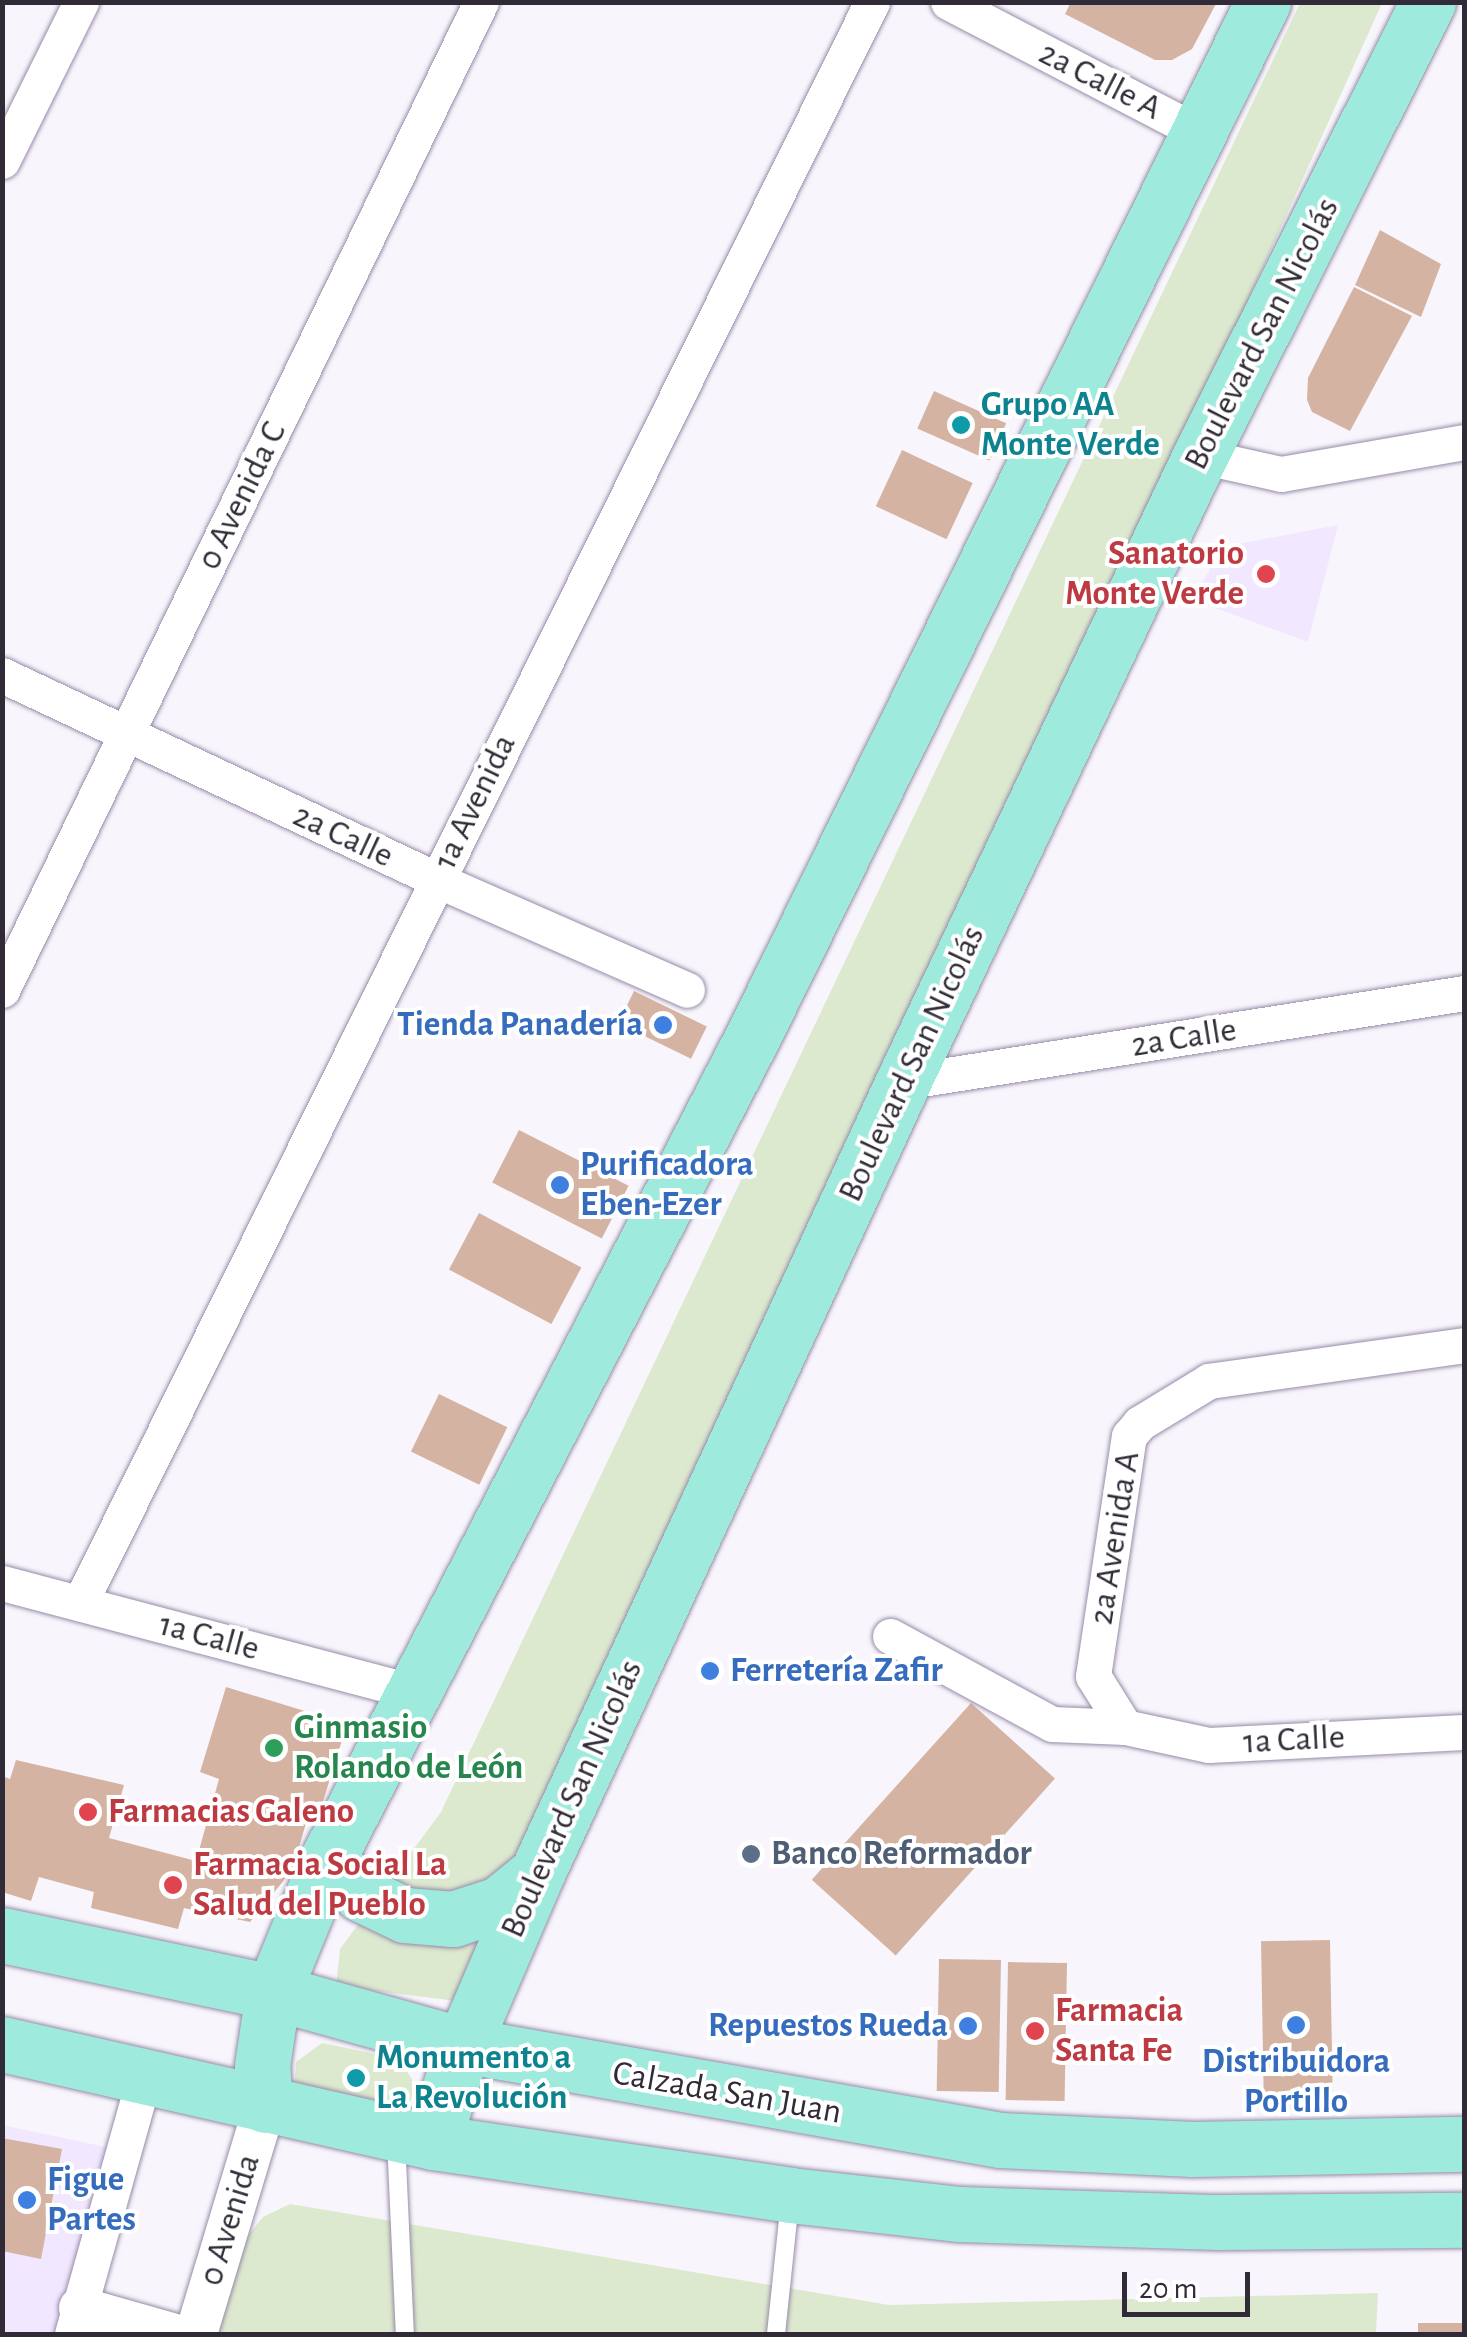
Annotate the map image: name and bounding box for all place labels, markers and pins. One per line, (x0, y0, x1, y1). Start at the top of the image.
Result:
place label: Grupo AA Monte Verde (981, 384, 1160, 466)
marker: Grupo AA Monte Verde (950, 414, 972, 436)
place label: Sanatorio Monte Verde (1065, 533, 1244, 615)
marker: Sanatorio Monte Verde (1253, 561, 1279, 587)
place label: Tienda Panadería (397, 1004, 643, 1046)
marker: Tienda Panadería (652, 1014, 674, 1036)
place label: Purificadora Eben-Ezer (580, 1144, 754, 1226)
marker: Purificadora Eben-Ezer (549, 1174, 571, 1196)
place label: Ferretería Zafir (730, 1650, 943, 1692)
marker: Ferretería Zafir (699, 1660, 721, 1682)
place label: Ginmasio Rolando de León (294, 1707, 523, 1789)
marker: Ginmasio Rolando de León (263, 1737, 285, 1759)
place label: Farmacias Galeno (108, 1791, 354, 1833)
marker: Farmacias Galeno (77, 1801, 99, 1823)
place label: Banco Reformador (771, 1833, 1032, 1875)
marker: Banco Reformador (740, 1843, 762, 1865)
place label: Farmacia Social La Salud del Pueblo (193, 1844, 447, 1926)
marker: Farmacia Social La Salud del Pueblo (162, 1874, 184, 1896)
place label: Farmacia Santa Fe (1055, 1990, 1183, 2072)
place label: Repuestos Rueda (708, 2005, 948, 2047)
marker: Distribuidora Portillo (1285, 2014, 1307, 2036)
marker: Repuestos Rueda (957, 2015, 979, 2037)
marker: Farmacia Santa Fe (1024, 2020, 1046, 2042)
place label: Monumento a La Revolución (376, 2037, 571, 2119)
place label: Distribuidora Portillo (1202, 2041, 1390, 2123)
marker: Monumento a La Revolución (345, 2067, 367, 2089)
place label: Figue Partes (47, 2159, 136, 2241)
marker: Figue Partes (16, 2189, 38, 2211)

